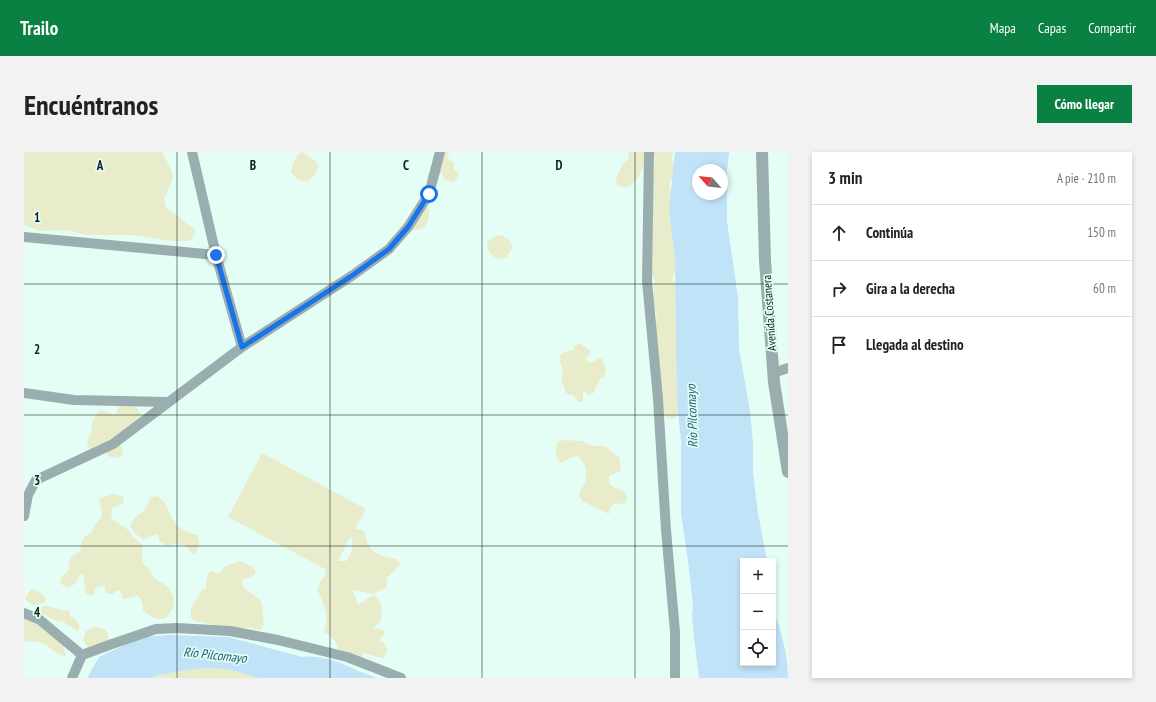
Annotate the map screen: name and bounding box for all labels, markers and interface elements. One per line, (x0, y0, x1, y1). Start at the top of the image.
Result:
text: Trailo (20, 16, 58, 40)
text: Mapa (990, 19, 1016, 37)
text: Capas (1038, 19, 1066, 37)
text: Compartir (1088, 19, 1136, 37)
button: Cómo llegar (1037, 85, 1132, 123)
text: Encuéntranos (24, 86, 158, 123)
text: A (96, 157, 104, 174)
text: B (250, 157, 256, 174)
text: C (403, 157, 409, 174)
text: D (556, 157, 563, 174)
north arrow (692, 164, 728, 200)
text: 3 min (828, 167, 862, 189)
text: A pie · 210 m (1057, 170, 1116, 187)
route start (420, 185, 438, 203)
text: 1 (34, 209, 40, 226)
icon: ahead (828, 222, 850, 244)
text: Continúa (866, 223, 913, 242)
text: 150 m (1087, 224, 1116, 241)
route end (207, 246, 225, 264)
street label: Avenida Costanera (759, 274, 779, 352)
icon: right (828, 278, 850, 300)
text: Gira a la derecha (866, 279, 955, 298)
text: 60 m (1093, 280, 1116, 297)
icon: arrive (828, 334, 850, 356)
text: Llegada al destino (866, 335, 964, 354)
text: 2 (34, 341, 40, 358)
water label: Río Pilcomayo (682, 383, 702, 448)
text: 3 (34, 472, 40, 489)
map controls (740, 558, 776, 666)
button: + (740, 558, 776, 594)
button: − (740, 594, 776, 630)
text: 4 (34, 604, 41, 621)
button: locate (740, 630, 776, 666)
water label: Río Pilcomayo (183, 643, 249, 667)

